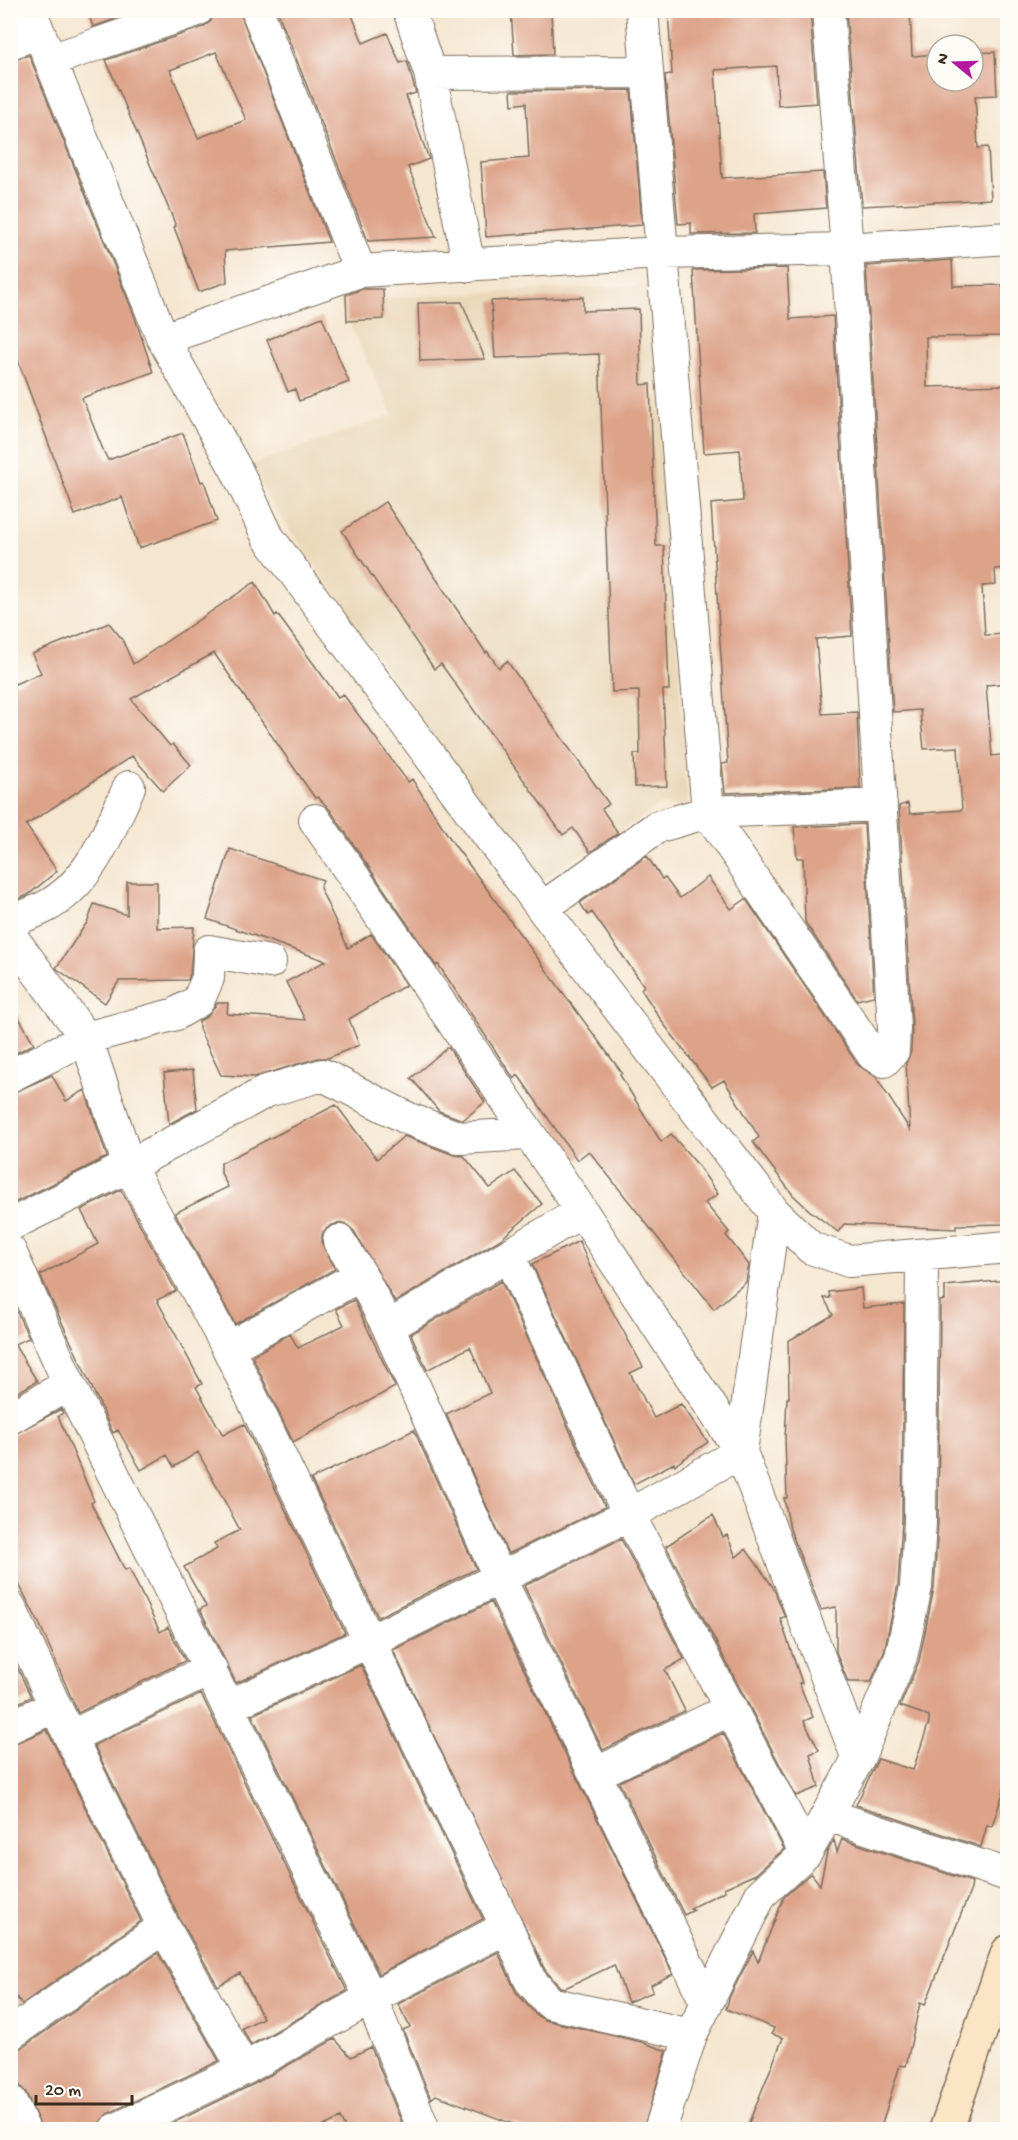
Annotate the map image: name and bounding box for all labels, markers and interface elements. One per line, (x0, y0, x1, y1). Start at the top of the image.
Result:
north arrow (925, 33, 985, 93)
text: N (933, 51, 955, 67)
scale bar (36, 2068, 132, 2106)
text: 20 m (45, 2081, 81, 2102)

